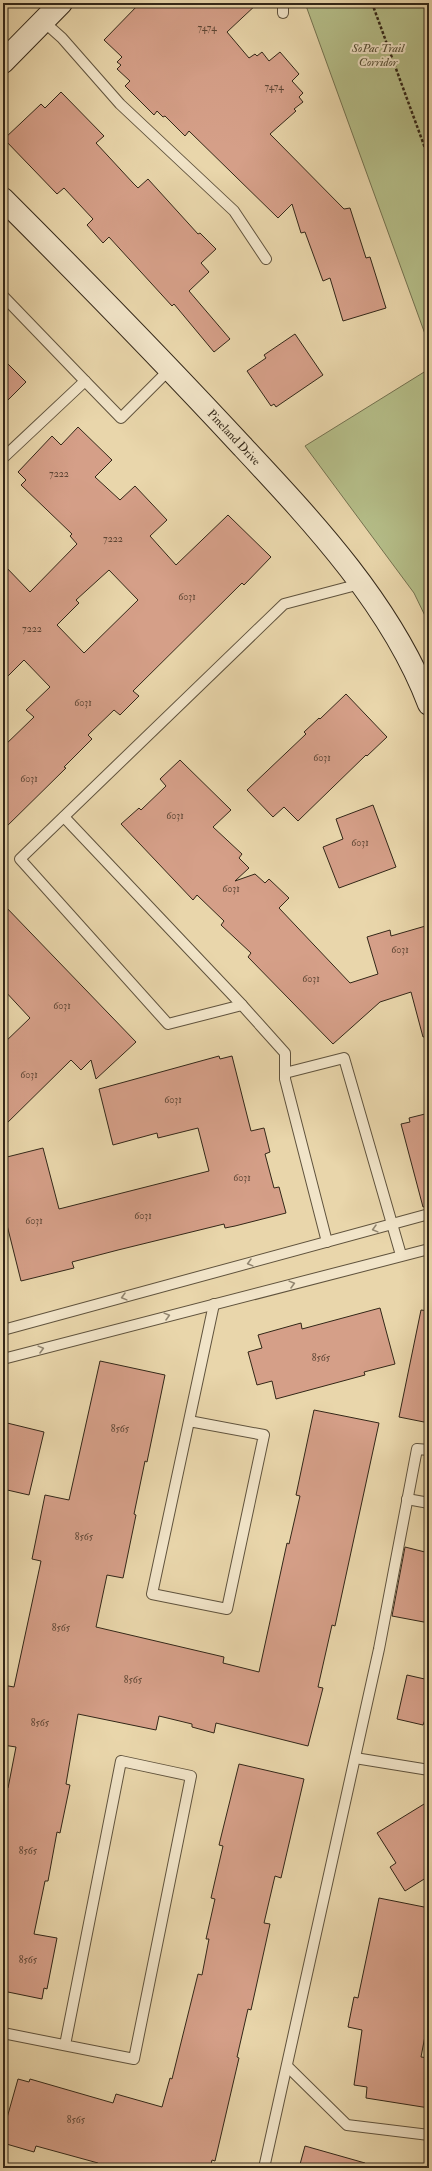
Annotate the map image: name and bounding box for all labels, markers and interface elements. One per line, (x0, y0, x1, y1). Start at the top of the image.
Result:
house number: 7474 (197, 22, 217, 34)
park label: SoPac Trail Corridor (351, 41, 405, 70)
house number: 7474 (264, 81, 284, 93)
street label: Pineland Drive (204, 406, 264, 469)
house number: 7222 (49, 468, 69, 480)
house number: 7222 (103, 533, 123, 545)
house number: 6031 (178, 591, 196, 603)
house number: 7222 (22, 623, 42, 635)
house number: 6031 (74, 697, 92, 709)
house number: 6031 (313, 752, 331, 764)
house number: 6031 (20, 773, 38, 785)
house number: 6031 (166, 810, 184, 822)
house number: 6031 (351, 837, 369, 849)
house number: 6031 (222, 883, 240, 895)
house number: 6031 (391, 944, 409, 956)
house number: 6031 (302, 973, 320, 985)
house number: 6031 (53, 1000, 71, 1012)
house number: 6031 (20, 1069, 38, 1081)
house number: 6031 (164, 1094, 182, 1106)
house number: 6031 (233, 1172, 251, 1184)
house number: 6031 (134, 1210, 152, 1222)
house number: 6031 (25, 1215, 43, 1227)
one-way arrow (372, 1224, 379, 1233)
one-way arrow (246, 1258, 253, 1267)
one-way arrow (289, 1280, 296, 1288)
one-way arrow (121, 1292, 128, 1301)
one-way arrow (163, 1312, 170, 1321)
one-way arrow (38, 1345, 44, 1353)
house number: 8565 (312, 1352, 331, 1364)
house number: 8565 (111, 1423, 130, 1435)
house number: 8565 (75, 1531, 94, 1543)
house number: 8565 (52, 1622, 71, 1634)
house number: 8565 (124, 1674, 143, 1686)
house number: 8565 (31, 1717, 50, 1729)
house number: 8565 (19, 1845, 38, 1857)
house number: 8565 (19, 1954, 38, 1966)
house number: 8565 (67, 2114, 86, 2126)

